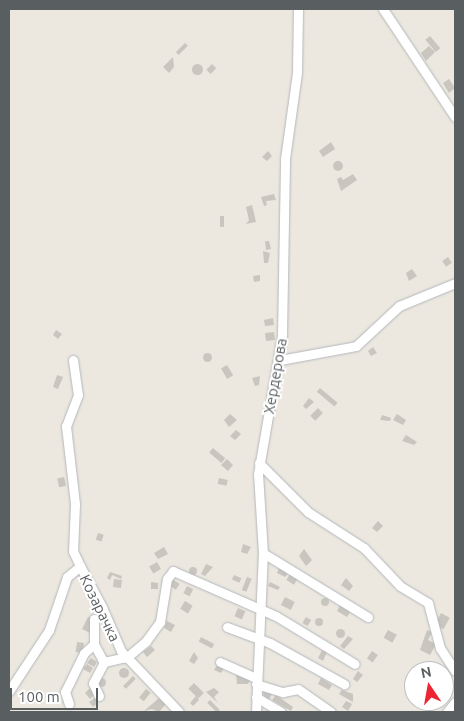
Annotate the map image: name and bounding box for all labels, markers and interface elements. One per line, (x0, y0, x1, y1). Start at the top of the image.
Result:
street label: Хердерова (259, 337, 291, 415)
street label: Козарачка (76, 572, 124, 644)
north arrow (404, 661, 454, 711)
text: N (419, 663, 433, 681)
scale bar (12, 678, 100, 710)
text: 100 m (18, 688, 60, 705)

